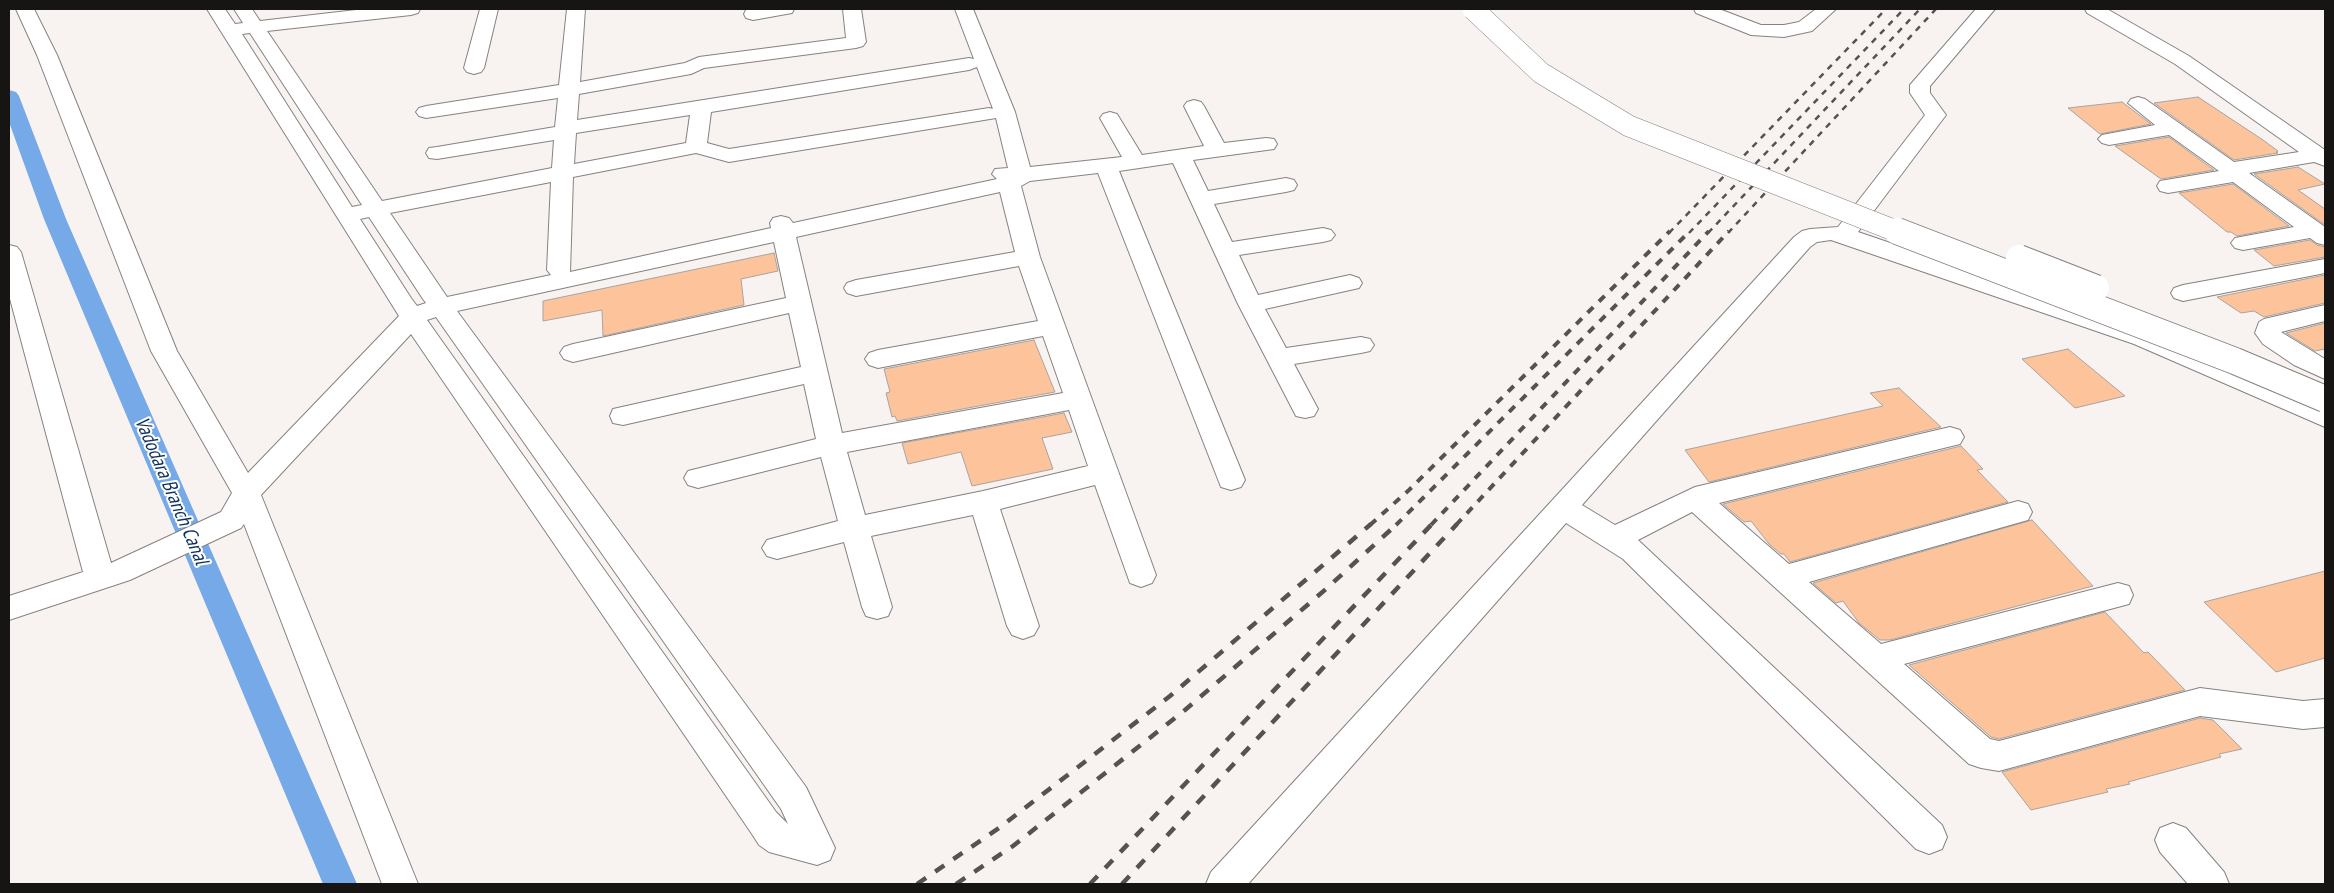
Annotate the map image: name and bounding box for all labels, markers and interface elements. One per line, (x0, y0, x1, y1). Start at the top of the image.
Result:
water label: Vadodara Branch Canal (129, 413, 213, 569)

